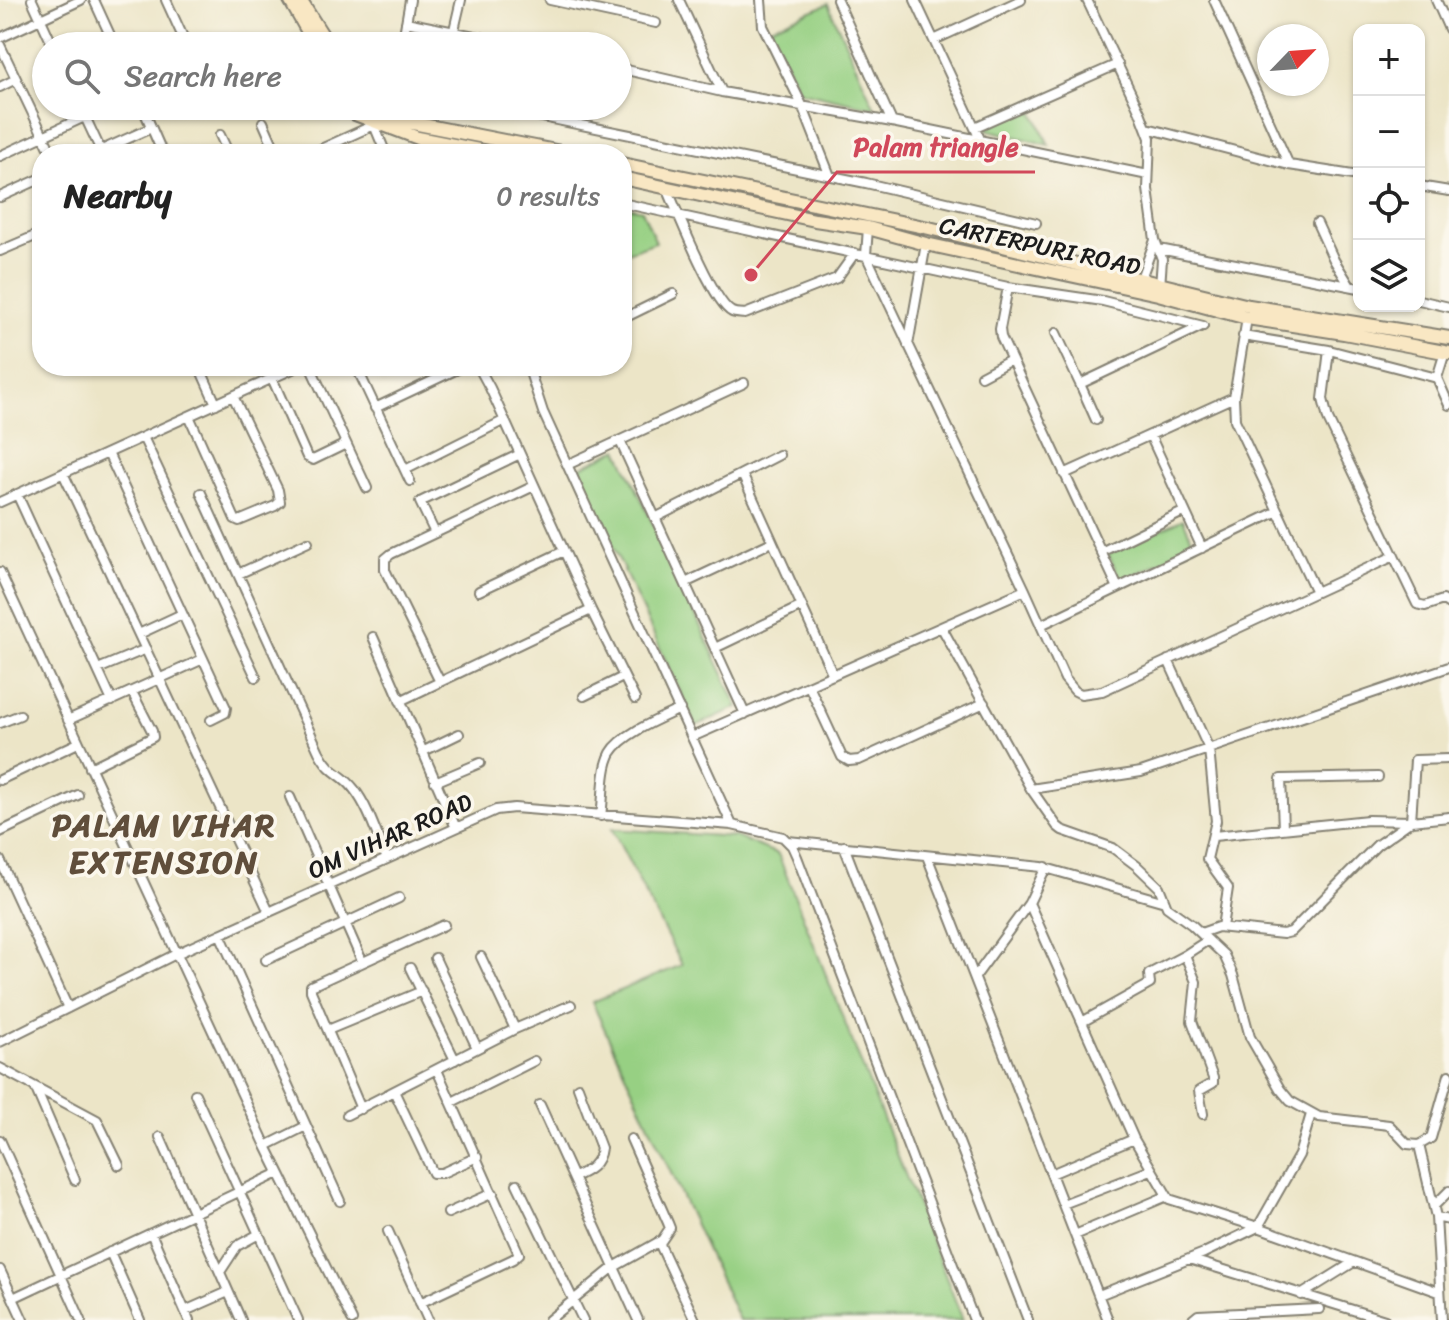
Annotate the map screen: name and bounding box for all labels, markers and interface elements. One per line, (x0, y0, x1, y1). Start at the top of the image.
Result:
north arrow (1257, 24, 1329, 96)
map controls (1353, 24, 1425, 312)
button: + (1353, 24, 1425, 96)
search box (32, 32, 632, 120)
text: Search here (124, 49, 282, 103)
icon: search (60, 54, 104, 98)
button: − (1353, 96, 1425, 168)
callout: Palam triangle (837, 122, 1035, 172)
text: Palam triangle (853, 124, 1019, 170)
text: Nearby (64, 166, 172, 226)
button: locate (1353, 168, 1425, 240)
text: 0 results (496, 173, 600, 219)
street label: CARTERPURI ROAD (936, 204, 1145, 288)
button: layers (1353, 240, 1425, 312)
street label: OM VIHAR ROAD (301, 781, 479, 891)
district label: PALAM VIHAR EXTENSION (52, 797, 276, 891)

